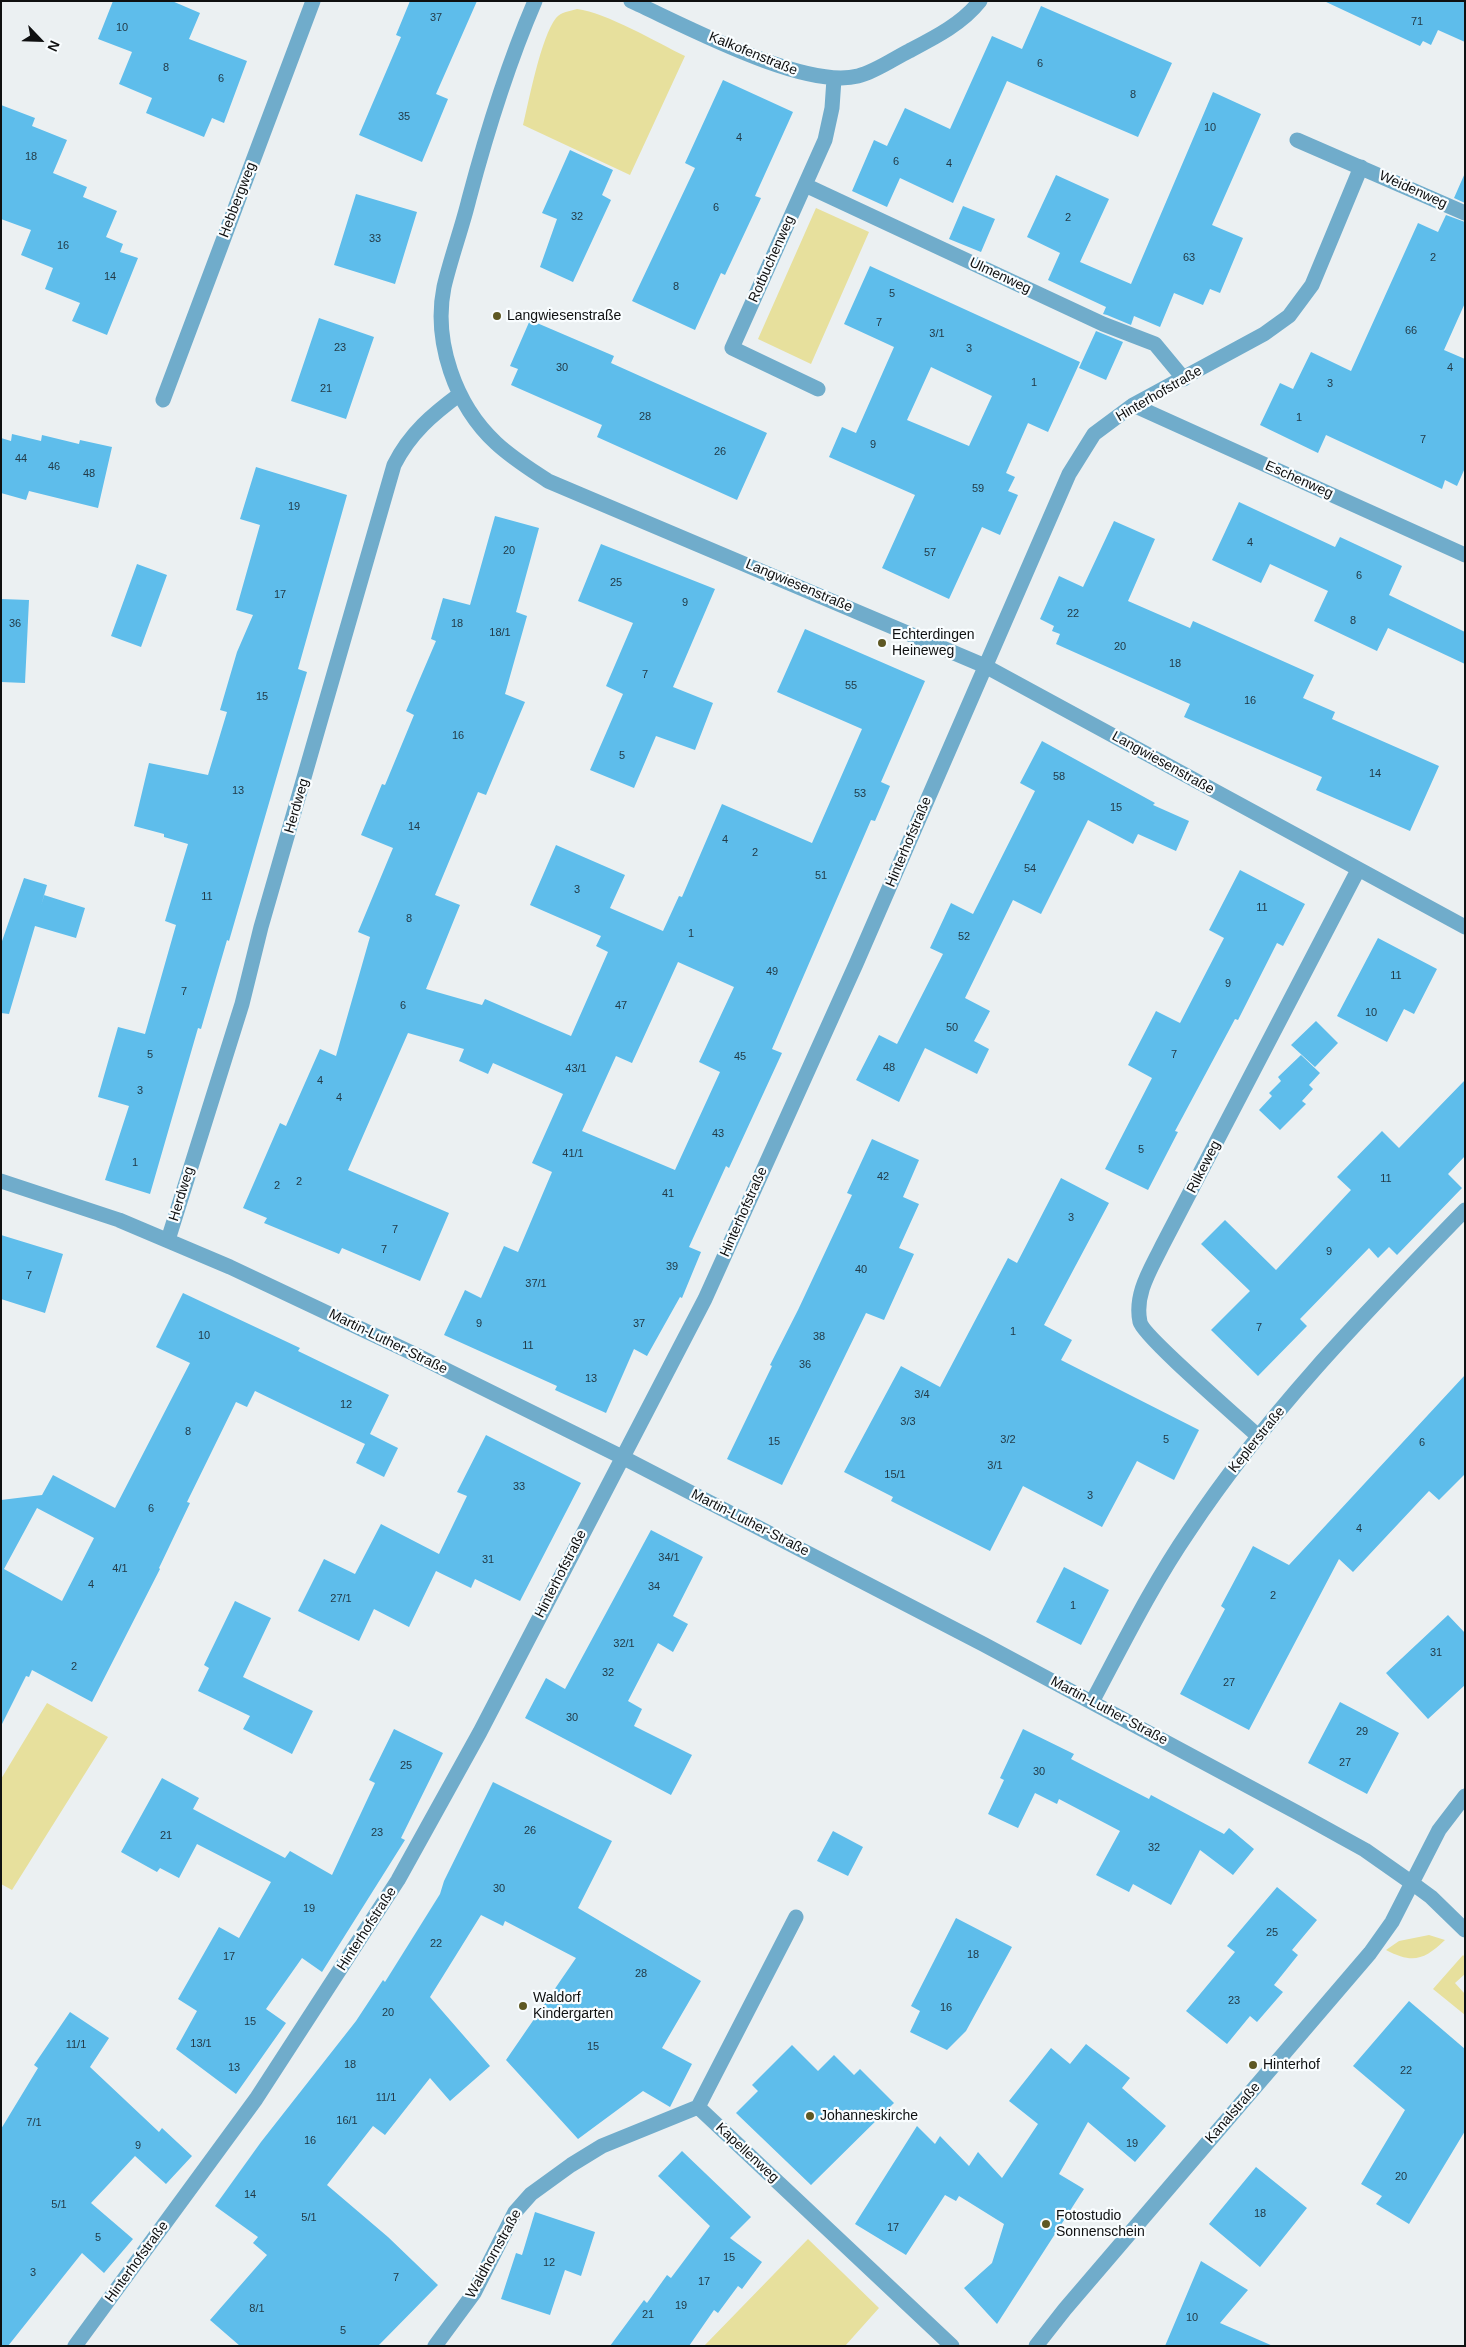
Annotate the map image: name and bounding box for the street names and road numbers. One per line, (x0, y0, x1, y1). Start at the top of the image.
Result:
street label: Kalkofenstraße (706, 29, 800, 79)
street label: Hebbergweg (216, 160, 260, 240)
street label: Weidenweg (1376, 168, 1450, 212)
street label: Rotbuchenweg (745, 213, 799, 305)
street label: Ulmenweg (966, 254, 1034, 298)
street label: Hinterhofstraße (1113, 363, 1205, 425)
street label: Eschenweg (1263, 458, 1335, 502)
street label: Langwiesenstraße (743, 556, 855, 616)
street label: Langwiesenstraße (1109, 728, 1217, 798)
street label: Herdweg (281, 777, 313, 835)
street label: Hinterhofstraße (882, 794, 936, 890)
street label: Rilkeweg (1184, 1138, 1224, 1196)
street label: Herdweg (166, 1165, 198, 1223)
street label: Hinterhofstraße (717, 1165, 771, 1259)
street label: Martin-Luther-Straße (326, 1306, 450, 1378)
street label: Keplerstraße (1225, 1404, 1289, 1476)
street label: Martin-Luther-Straße (688, 1486, 812, 1560)
street label: Hinterhofstraße (532, 1527, 590, 1621)
street label: Martin-Luther-Straße (1048, 1673, 1170, 1749)
street label: Hinterhofstraße (334, 1884, 400, 1974)
street label: Kanalstraße (1202, 2079, 1264, 2147)
street label: Kapellenweg (712, 2120, 782, 2186)
street label: Waldhornstraße (463, 2207, 525, 2301)
street label: Hinterhofstraße (102, 2218, 172, 2306)

